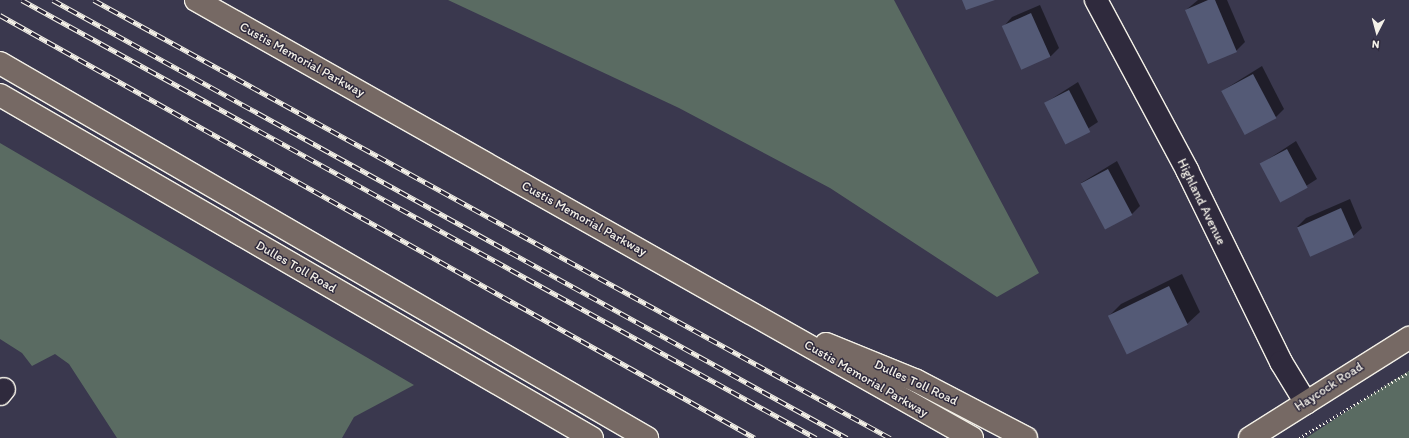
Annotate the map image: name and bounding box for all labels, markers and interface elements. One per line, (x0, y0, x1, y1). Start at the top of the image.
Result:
north arrow (1357, 12, 1397, 52)
street label: Custis Memorial Parkway (237, 19, 367, 101)
text: N (1371, 38, 1380, 51)
street label: Highland Avenue (1173, 157, 1229, 247)
street label: Custis Memorial Parkway (519, 178, 649, 260)
street label: Dulles Toll Road (254, 238, 338, 296)
street label: Custis Memorial Parkway (801, 337, 931, 421)
street label: Dulles Toll Road (872, 357, 960, 409)
street label: Haycock Road (1292, 359, 1366, 415)

